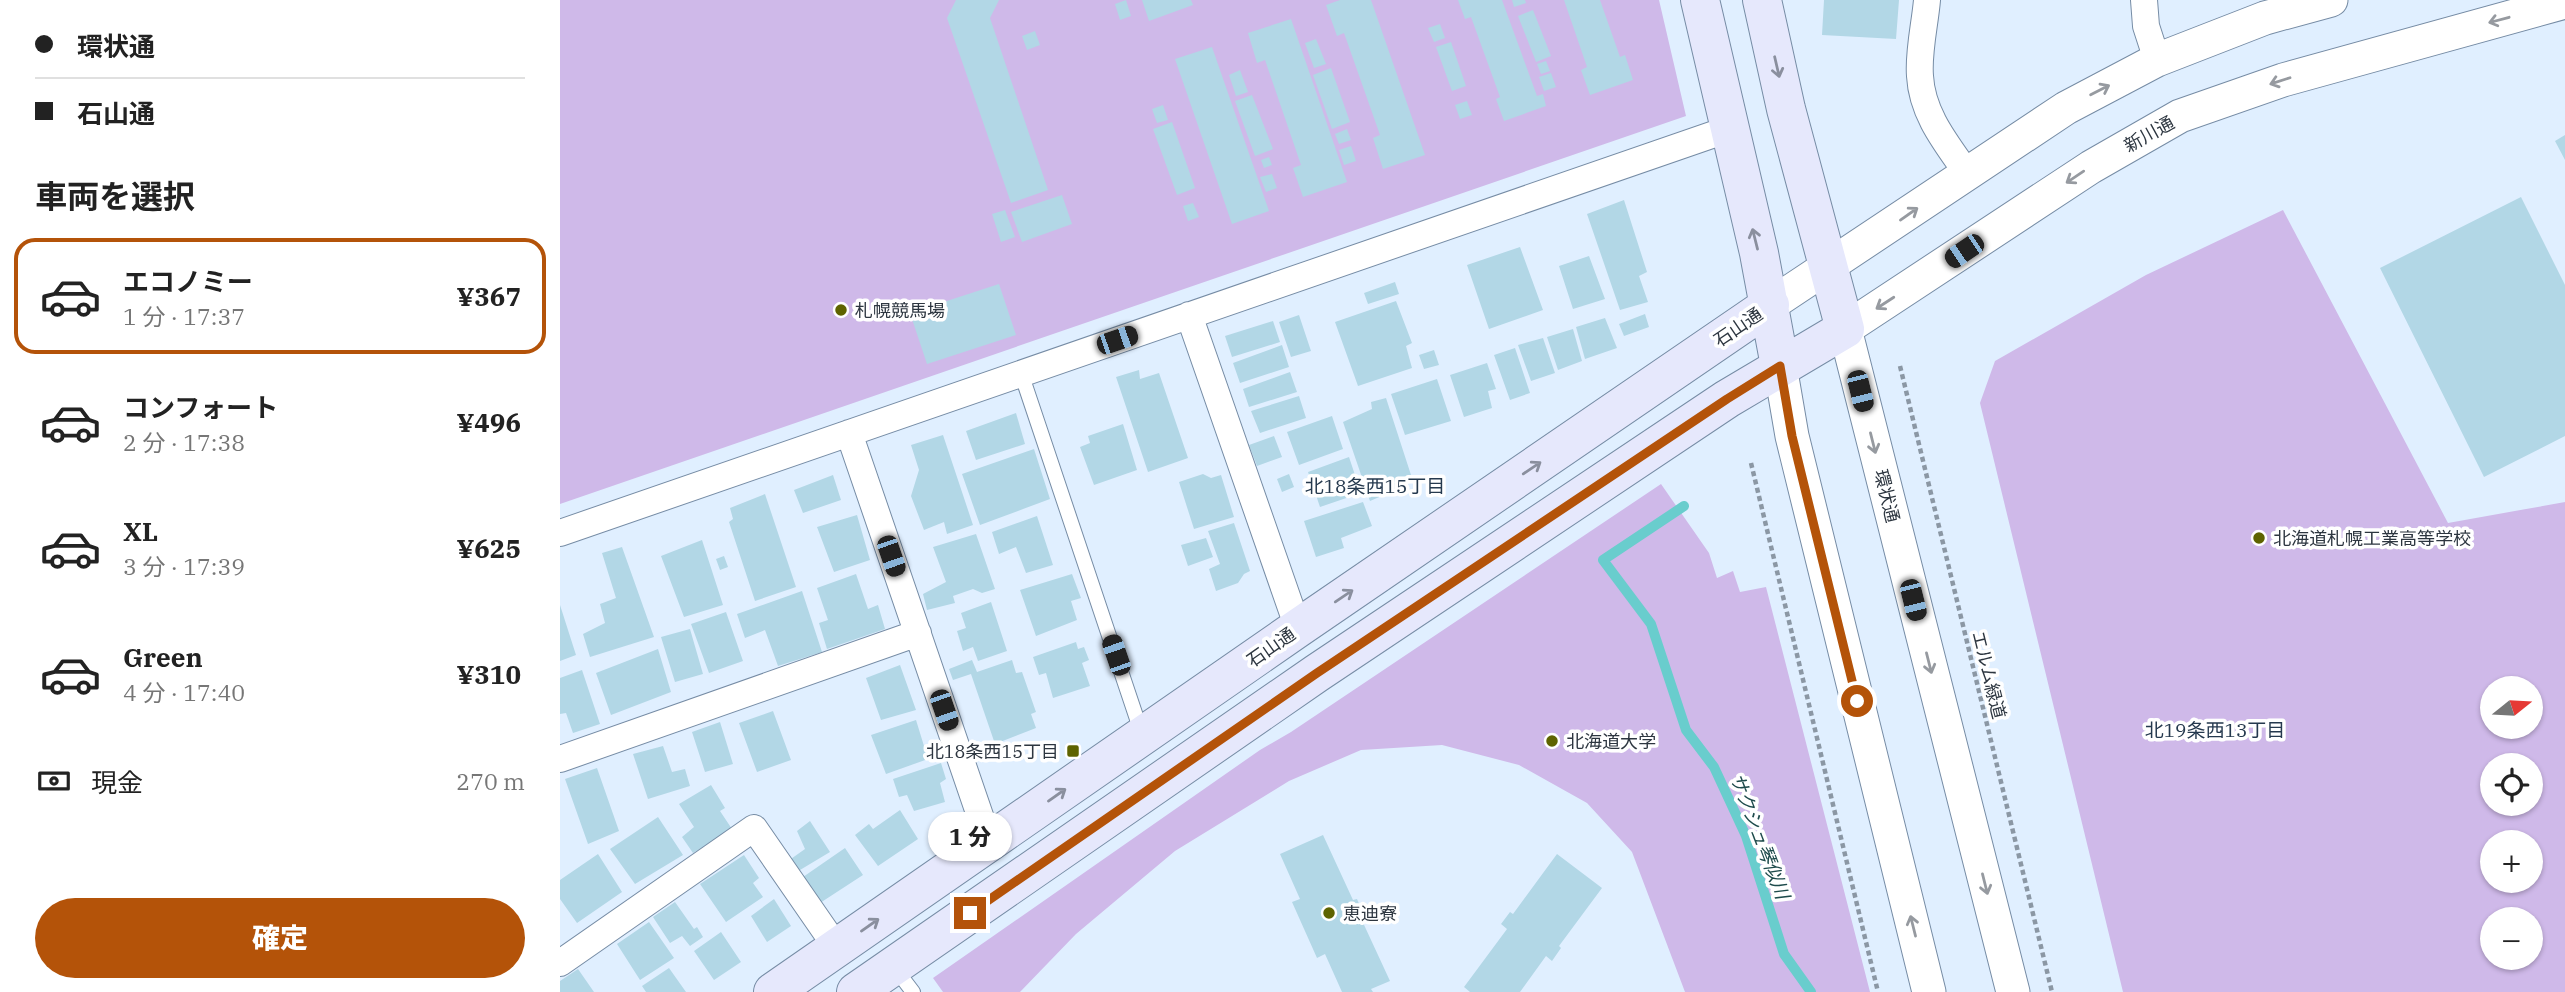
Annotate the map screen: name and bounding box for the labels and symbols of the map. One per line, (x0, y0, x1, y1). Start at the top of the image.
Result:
one-way arrow (2488, 14, 2511, 27)
one-way arrow (1771, 55, 1784, 77)
one-way arrow (2269, 76, 2291, 89)
one-way arrow (2089, 83, 2109, 97)
street label: 新川通 (2120, 111, 2178, 157)
one-way arrow (2066, 170, 2085, 185)
one-way arrow (1899, 207, 1918, 221)
one-way arrow (1748, 228, 1762, 251)
car (1941, 231, 1988, 271)
one-way arrow (1876, 296, 1896, 310)
place label: 札幌競馬場 (855, 299, 945, 322)
marker: 札幌競馬場 (833, 302, 849, 318)
street label: 石山通 (1709, 302, 1767, 352)
car (1094, 323, 1141, 357)
car (1845, 368, 1876, 414)
one-way arrow (1867, 431, 1880, 453)
one-way arrow (1522, 461, 1541, 475)
street label: 環状通 (1869, 467, 1905, 525)
district label: 北18条西15丁目 (1305, 474, 1445, 498)
place label: 北海道札幌工業高等学校 (2273, 527, 2471, 550)
marker: 北海道札幌工業高等学校 (2251, 530, 2267, 546)
car (875, 533, 908, 579)
car (1898, 577, 1929, 623)
one-way arrow (1334, 589, 1353, 603)
street label: 石山通 (1242, 622, 1300, 672)
street label: エルム緑道 (1967, 629, 2011, 721)
car (1100, 632, 1133, 678)
one-way arrow (1923, 651, 1936, 674)
north arrow (2480, 676, 2543, 738)
route start (1841, 685, 1873, 717)
car (928, 687, 961, 733)
district label: 北19条西13丁目 (2145, 718, 2285, 742)
place label: 北海道大学 (1566, 730, 1656, 753)
marker: 北海道大学 (1544, 733, 1560, 749)
place label: 北18条西15丁目 (926, 740, 1059, 763)
marker: 北18条西15丁目 (1065, 743, 1081, 759)
water label: サクシュ琴似川 (1725, 770, 1796, 904)
one-way arrow (1046, 788, 1066, 802)
callout: 1 分 (928, 811, 1012, 860)
one-way arrow (1979, 872, 1992, 894)
route end (954, 897, 986, 929)
place label: 恵迪寮 (1343, 902, 1397, 925)
marker: 恵迪寮 (1321, 905, 1337, 921)
one-way arrow (1906, 915, 1919, 938)
one-way arrow (860, 918, 879, 932)

